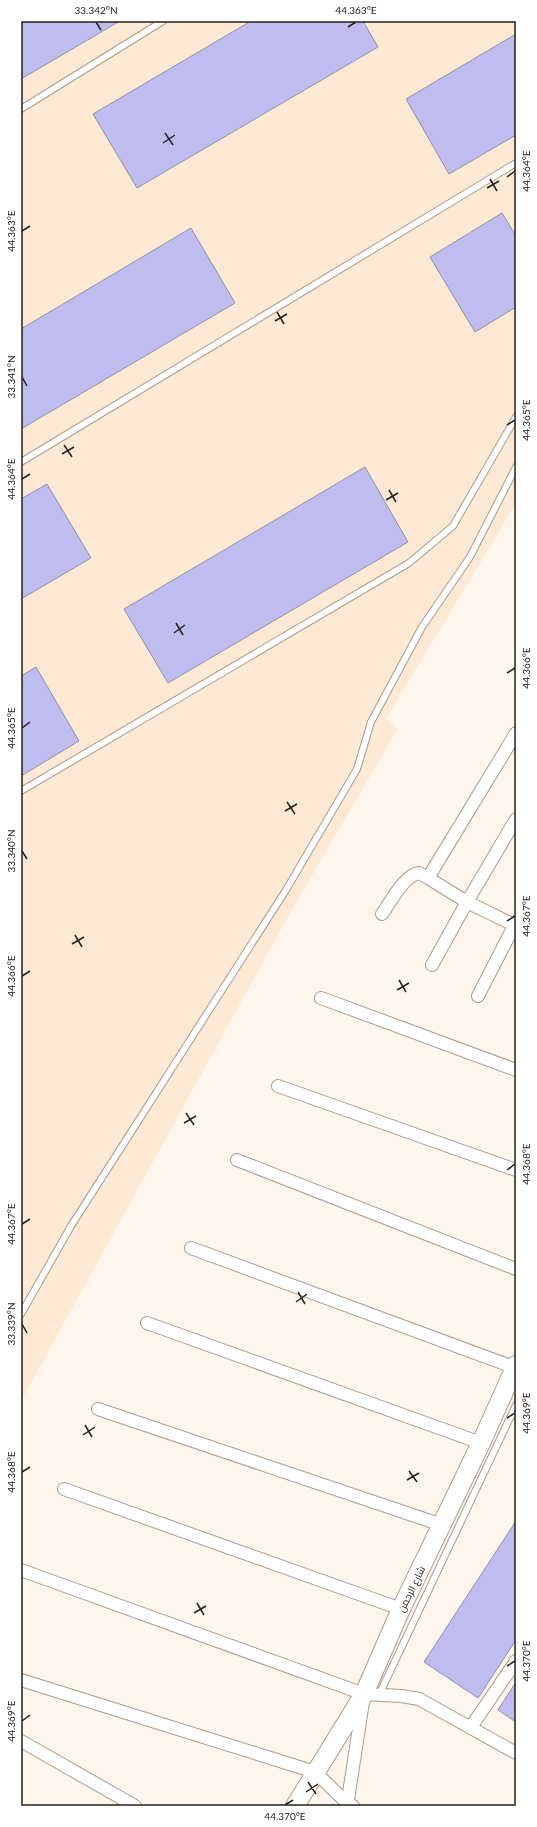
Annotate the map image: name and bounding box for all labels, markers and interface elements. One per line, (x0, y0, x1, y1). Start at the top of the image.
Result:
text: 33.342°N (74, 4, 118, 16)
text: 44.363°E (335, 4, 377, 16)
text: 44.364°E (520, 150, 532, 192)
text: 44.363°E (5, 210, 17, 252)
text: 33.341°N (5, 355, 17, 399)
text: 44.365°E (520, 399, 532, 441)
text: 44.364°E (5, 458, 17, 500)
text: 44.366°E (520, 647, 532, 689)
text: 44.365°E (5, 707, 17, 749)
text: 33.340°N (5, 829, 17, 873)
text: 44.367°E (520, 895, 532, 937)
text: 44.366°E (5, 955, 17, 997)
text: 44.368°E (520, 1143, 532, 1185)
text: 44.367°E (5, 1203, 17, 1245)
text: 33.339°N (5, 1302, 17, 1346)
text: 44.369°E (520, 1392, 532, 1434)
text: 44.368°E (5, 1451, 17, 1493)
street label: شارع الرحمن (395, 1564, 428, 1614)
text: 44.370°E (520, 1640, 532, 1682)
text: 44.369°E (5, 1700, 17, 1742)
text: 44.370°E (264, 1810, 306, 1822)

